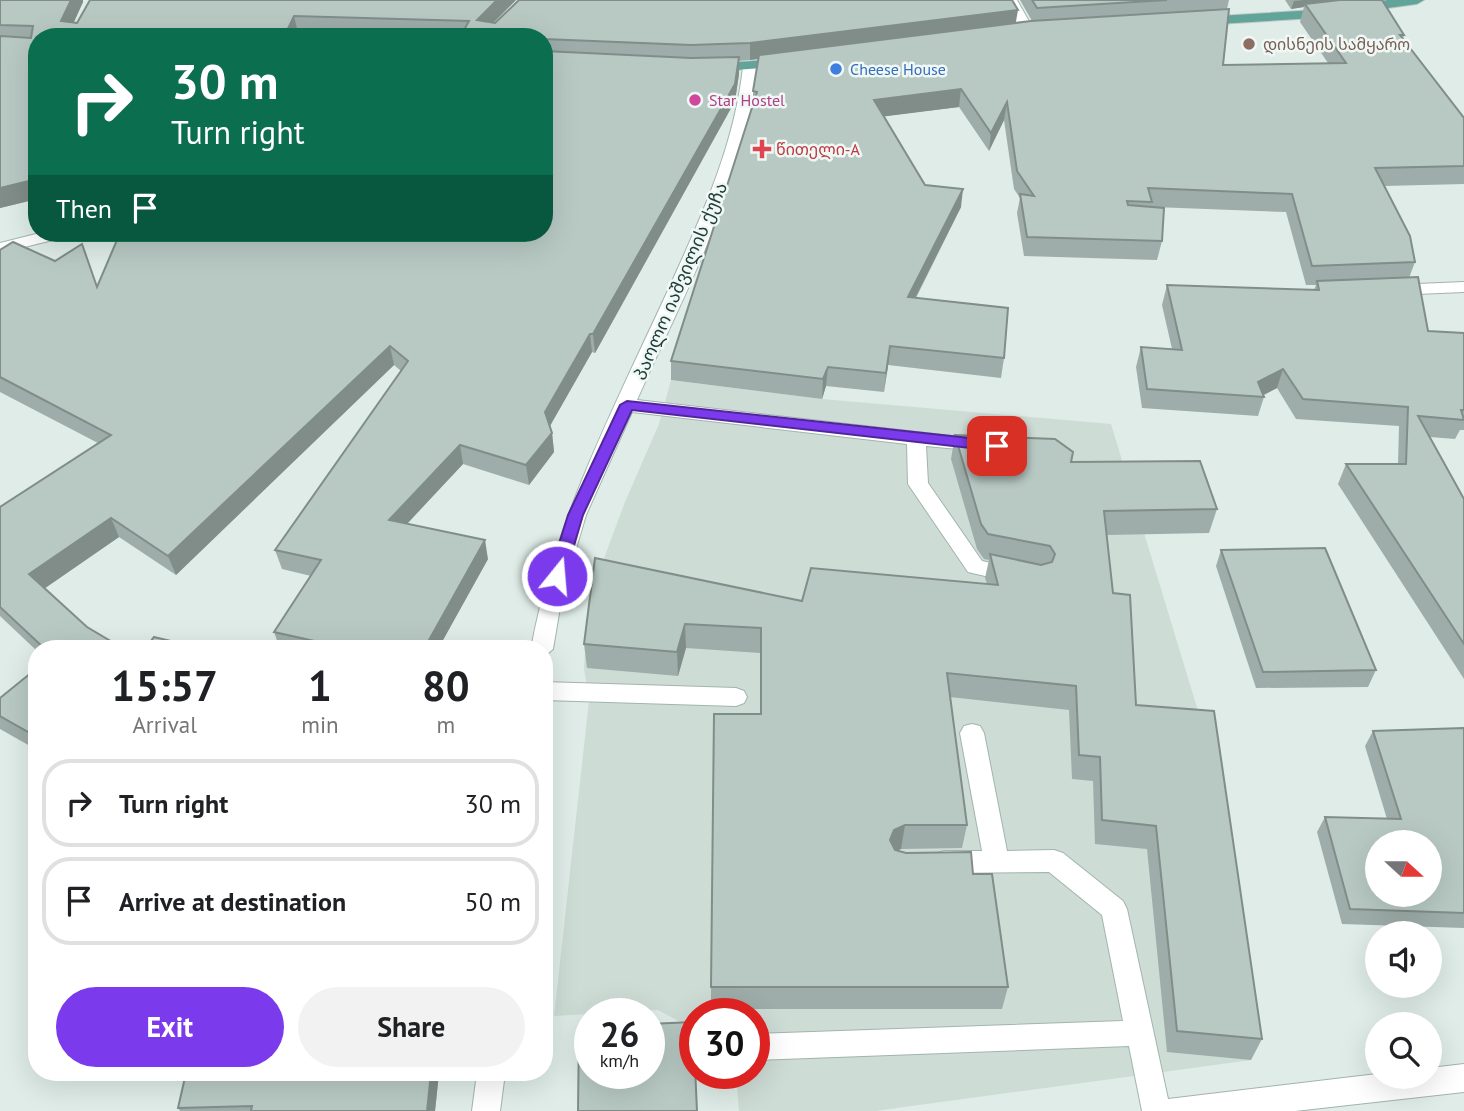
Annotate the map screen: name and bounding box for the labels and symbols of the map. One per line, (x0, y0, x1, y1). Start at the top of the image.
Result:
place label: დისნეის სამყარო (1263, 34, 1410, 55)
marker: დისნეის სამყარო (1241, 36, 1257, 52)
place label: Cheese House (850, 59, 946, 79)
marker: Cheese House (828, 61, 844, 77)
place label: Star Hostel (709, 90, 785, 110)
marker: Star Hostel (687, 92, 703, 108)
place label: წითელი-A (776, 139, 861, 160)
marker: წითელი-A (754, 141, 770, 157)
street label: პაოლო იაშვილის ქუჩა (628, 179, 732, 383)
pin (967, 416, 1027, 476)
position arrow (520, 539, 594, 613)
north arrow (1365, 830, 1442, 906)
speed limit sign: 30 (679, 998, 770, 1089)

